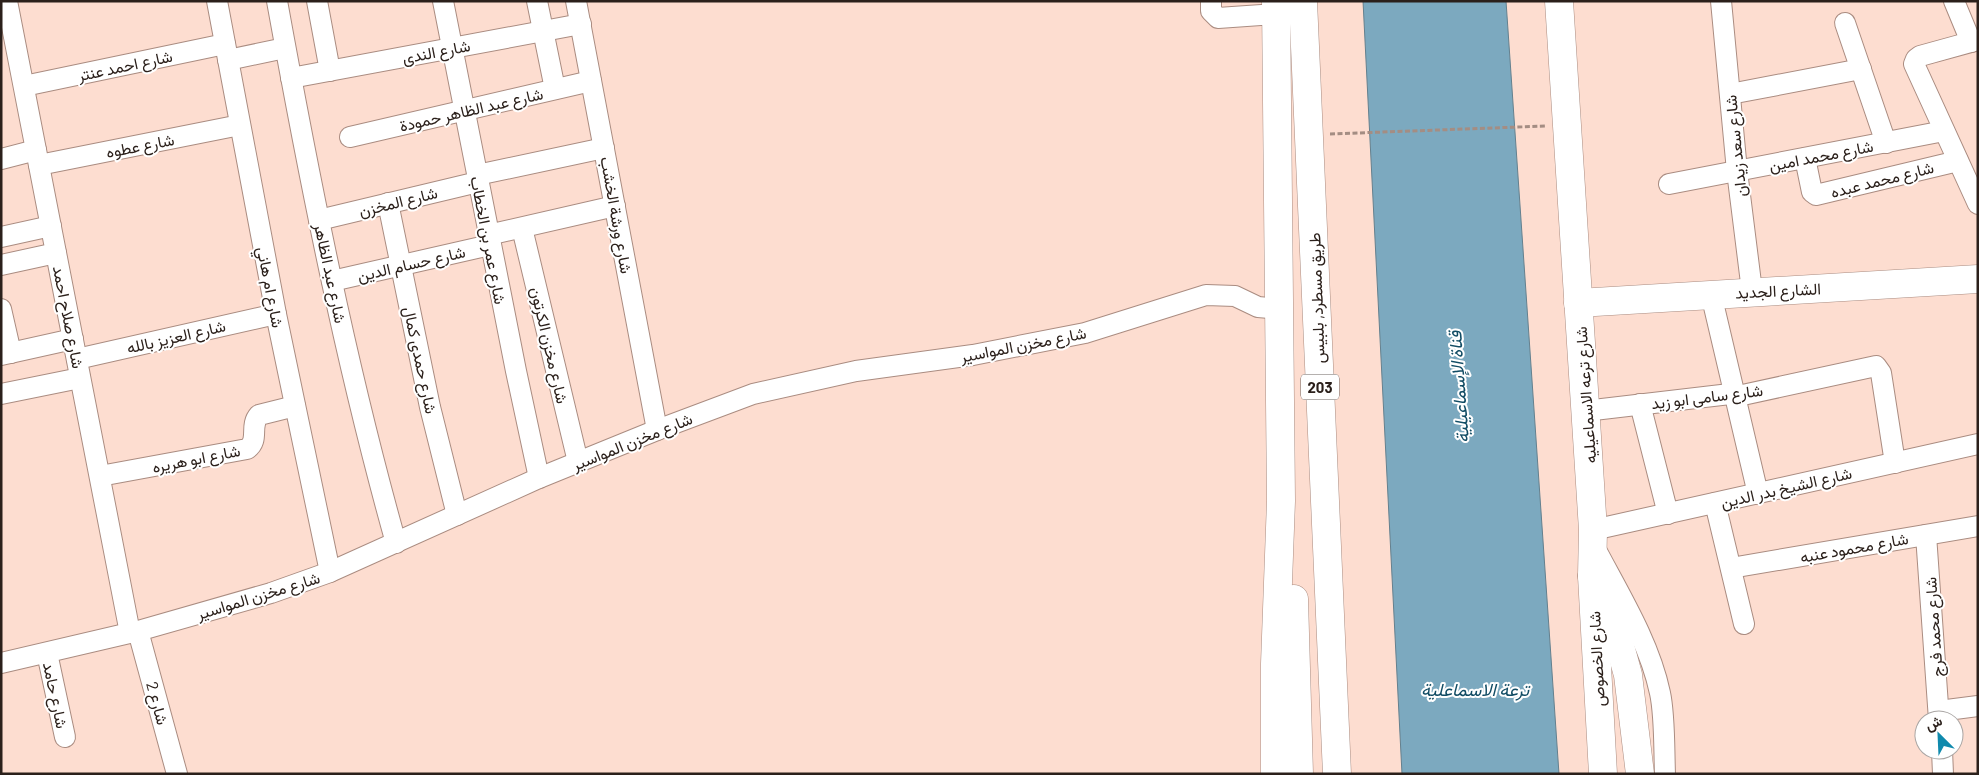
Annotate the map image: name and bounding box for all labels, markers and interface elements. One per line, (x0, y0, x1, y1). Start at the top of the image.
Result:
street label: شارع الندى (400, 35, 472, 70)
street label: شارع احمد عنتر (75, 46, 175, 87)
street label: شارع عبد الظاهر حمودة (397, 83, 545, 138)
street label: شارع سعد زيدان (1720, 94, 1753, 198)
street label: شارع عطوه (104, 129, 176, 164)
street label: شارع محمد امين (1767, 136, 1875, 177)
street label: شارع ورشة الخشب (594, 155, 637, 275)
street label: شارع محمد عبده (1828, 157, 1936, 204)
street label: شارع عمر بن الخطاب (464, 174, 511, 306)
street label: شارع المخزن (357, 182, 440, 223)
street label: شارع عبد الظاهر (308, 220, 351, 325)
street label: طريق مسطرد, بلبيس (1304, 232, 1330, 364)
street label: شارع حسام الدين (355, 241, 468, 288)
street label: شارع ام هاني (249, 245, 288, 330)
street label: شارع صلاح احمد (47, 264, 88, 371)
street label: الشارع الجديد (1735, 278, 1822, 305)
street label: شارع مخزن الكرتون (524, 285, 573, 406)
street label: شارع حمدى كمال (397, 305, 442, 416)
street label: شارع العزيز بالله (125, 315, 228, 360)
street label: شارع مخزن المواسير (957, 322, 1088, 369)
street label: شارع ترعه الاسماعيليه (1571, 326, 1602, 464)
water label: قناة الإسماعيلية (1443, 328, 1475, 444)
road number: 203 (1301, 374, 1339, 400)
street label: شارع سامى ابو زيد (1650, 380, 1764, 415)
street label: شارع مخزن المواسير (568, 408, 696, 477)
street label: شارع ابو هريره (150, 440, 242, 479)
street label: شارع الشيخ بدر الدين (1719, 463, 1854, 514)
street label: شارع محمود عنبه (1798, 528, 1910, 569)
street label: شارع مخزن المواسير (193, 567, 323, 626)
street label: شارع محمد فرج (1920, 576, 1949, 677)
street label: شارع الخصوص (1584, 611, 1611, 707)
street label: شارع حامد (37, 660, 72, 731)
water label: ترعة الاسماعلية (1421, 678, 1531, 701)
street label: شارع 2 (140, 679, 173, 727)
north arrow (1914, 710, 1964, 760)
text: ش (1922, 711, 1945, 735)

